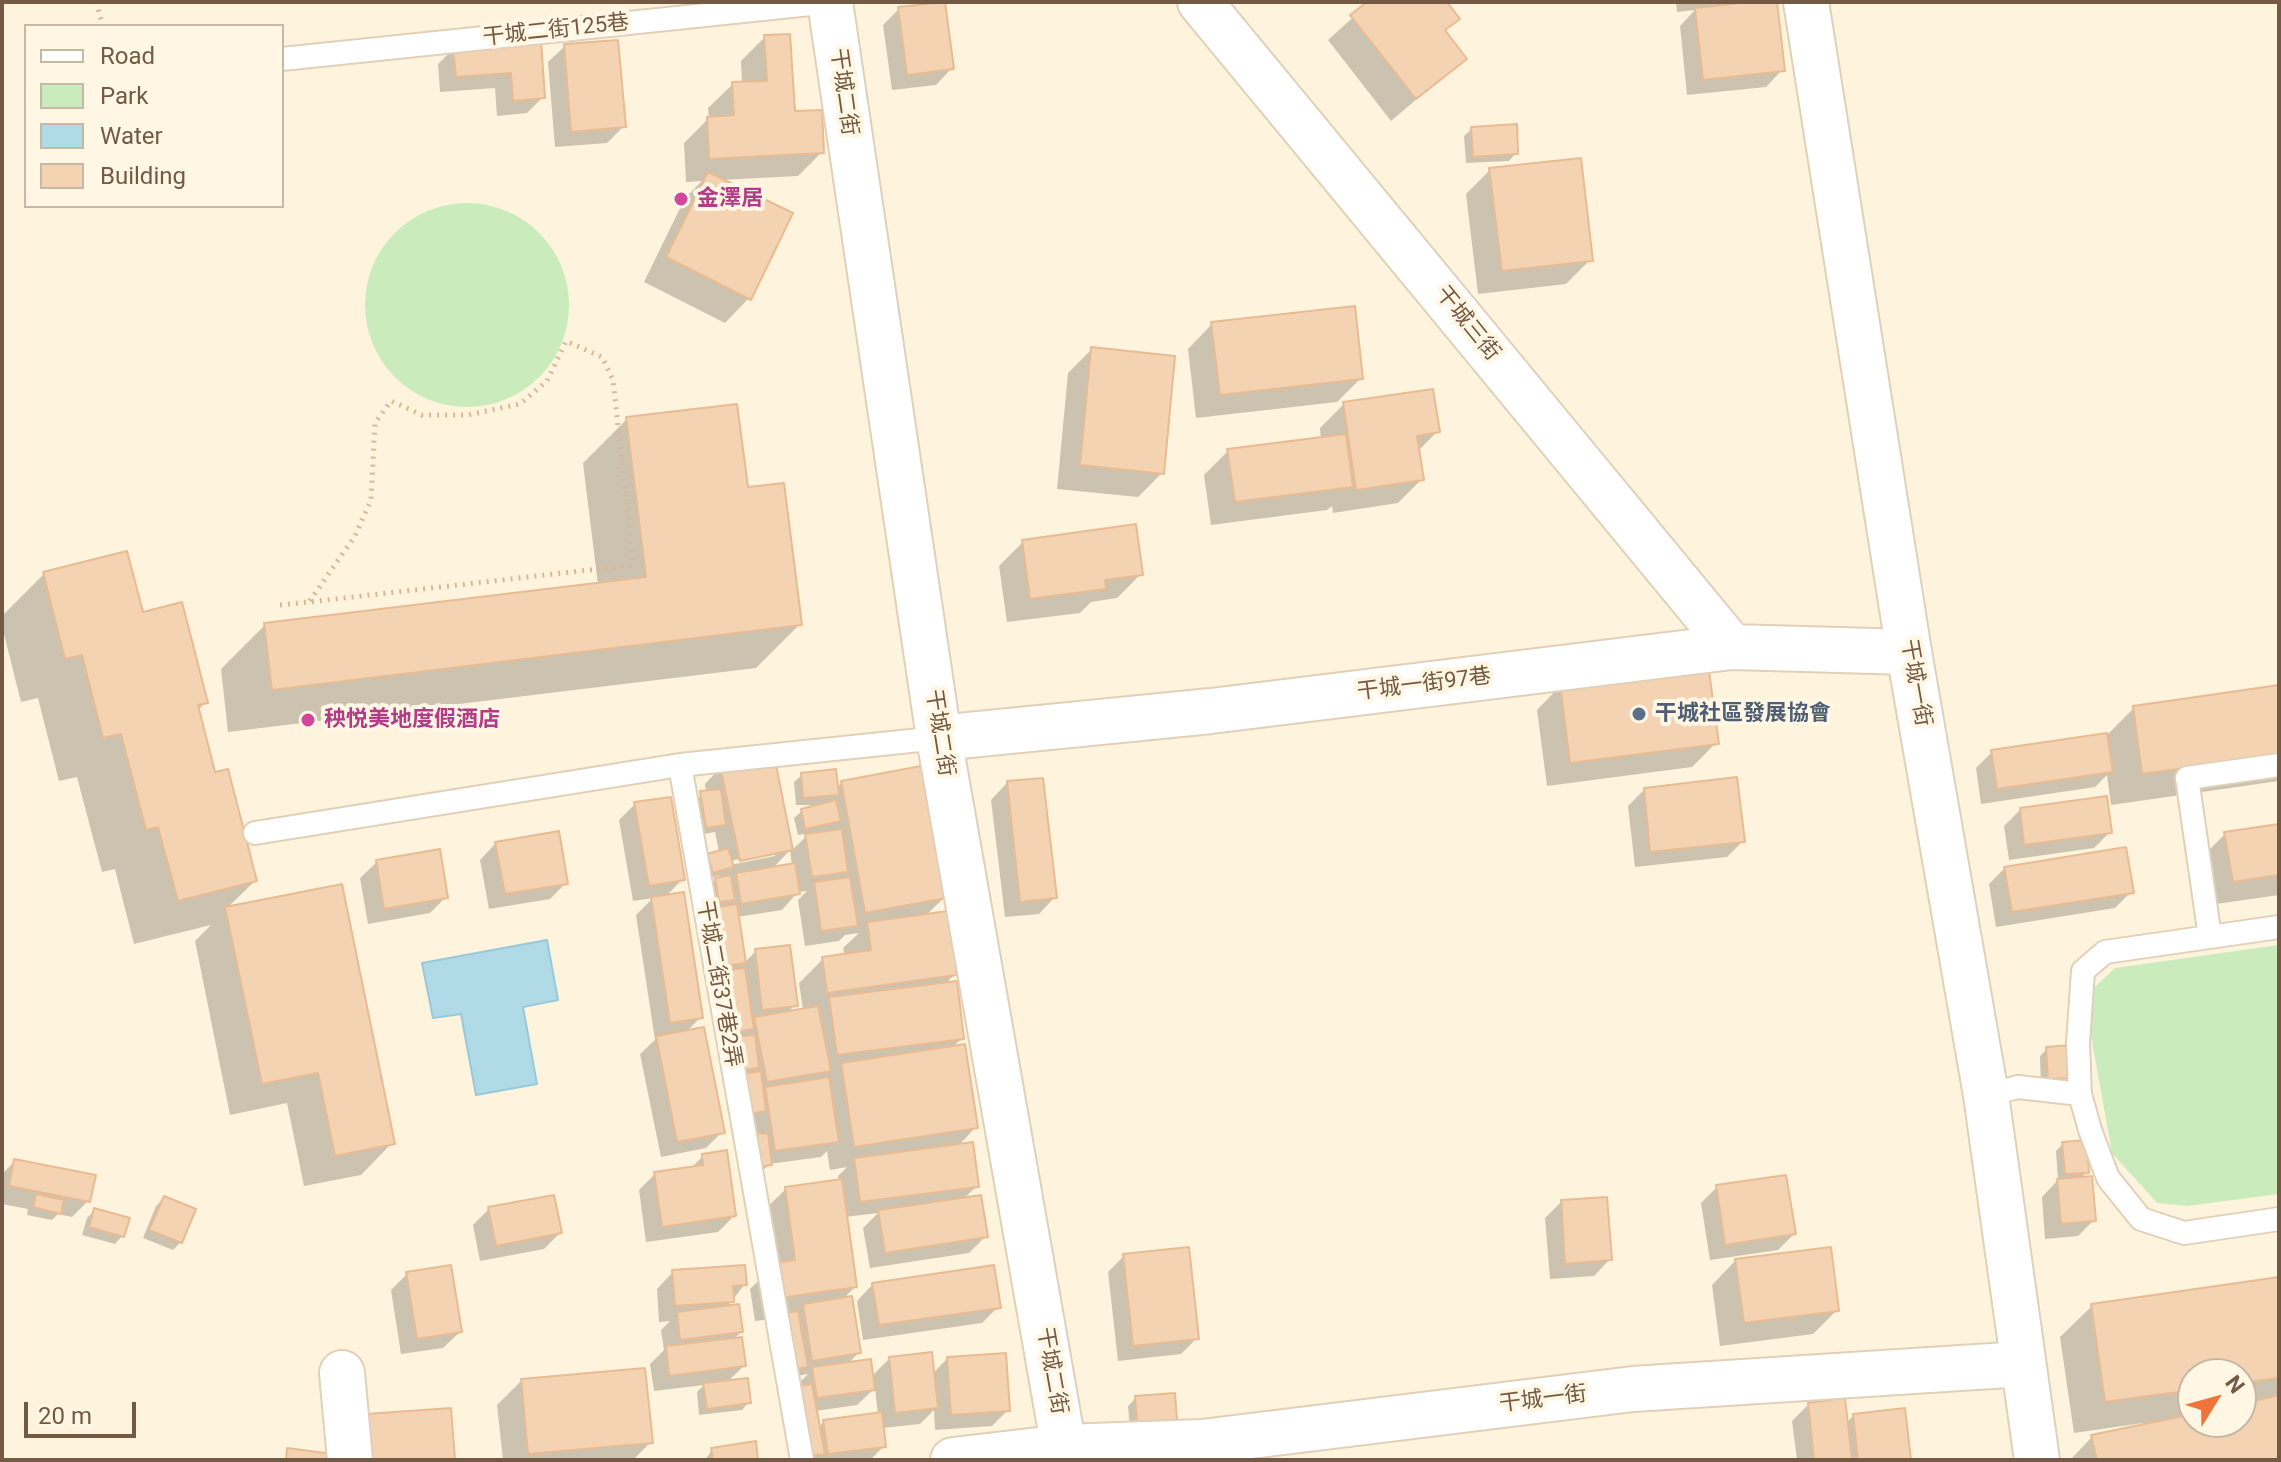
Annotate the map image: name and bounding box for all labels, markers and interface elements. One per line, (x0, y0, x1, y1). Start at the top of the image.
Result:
street label: 干城二街125巷 (481, 10, 631, 52)
legend (24, 24, 284, 208)
text: Road (100, 42, 155, 70)
street label: 干城二街 (824, 47, 862, 137)
text: Park (100, 82, 148, 110)
text: Water (100, 122, 163, 150)
text: Building (100, 162, 186, 190)
place label: 金澤居 (697, 186, 763, 212)
marker: 金澤居 (672, 190, 690, 208)
street label: 干城三街 (1429, 281, 1505, 367)
street label: 干城一街 (1894, 637, 1936, 729)
street label: 干城一街97巷 (1356, 664, 1492, 706)
street label: 干城二街 (919, 687, 959, 779)
place label: 干城社區發展協會 (1655, 701, 1831, 727)
marker: 干城社區發展協會 (1630, 705, 1648, 723)
place label: 秧悦美地度假酒店 (324, 707, 500, 733)
marker: 秧悦美地度假酒店 (299, 711, 317, 729)
street label: 干城二街37巷2弄 (690, 898, 746, 1070)
street label: 干城二街 (1030, 1325, 1072, 1417)
north arrow (2177, 1358, 2257, 1438)
text: N (2220, 1371, 2250, 1398)
street label: 干城一街 (1498, 1382, 1588, 1418)
scale bar (28, 1386, 140, 1436)
text: 20 m (38, 1402, 92, 1430)

